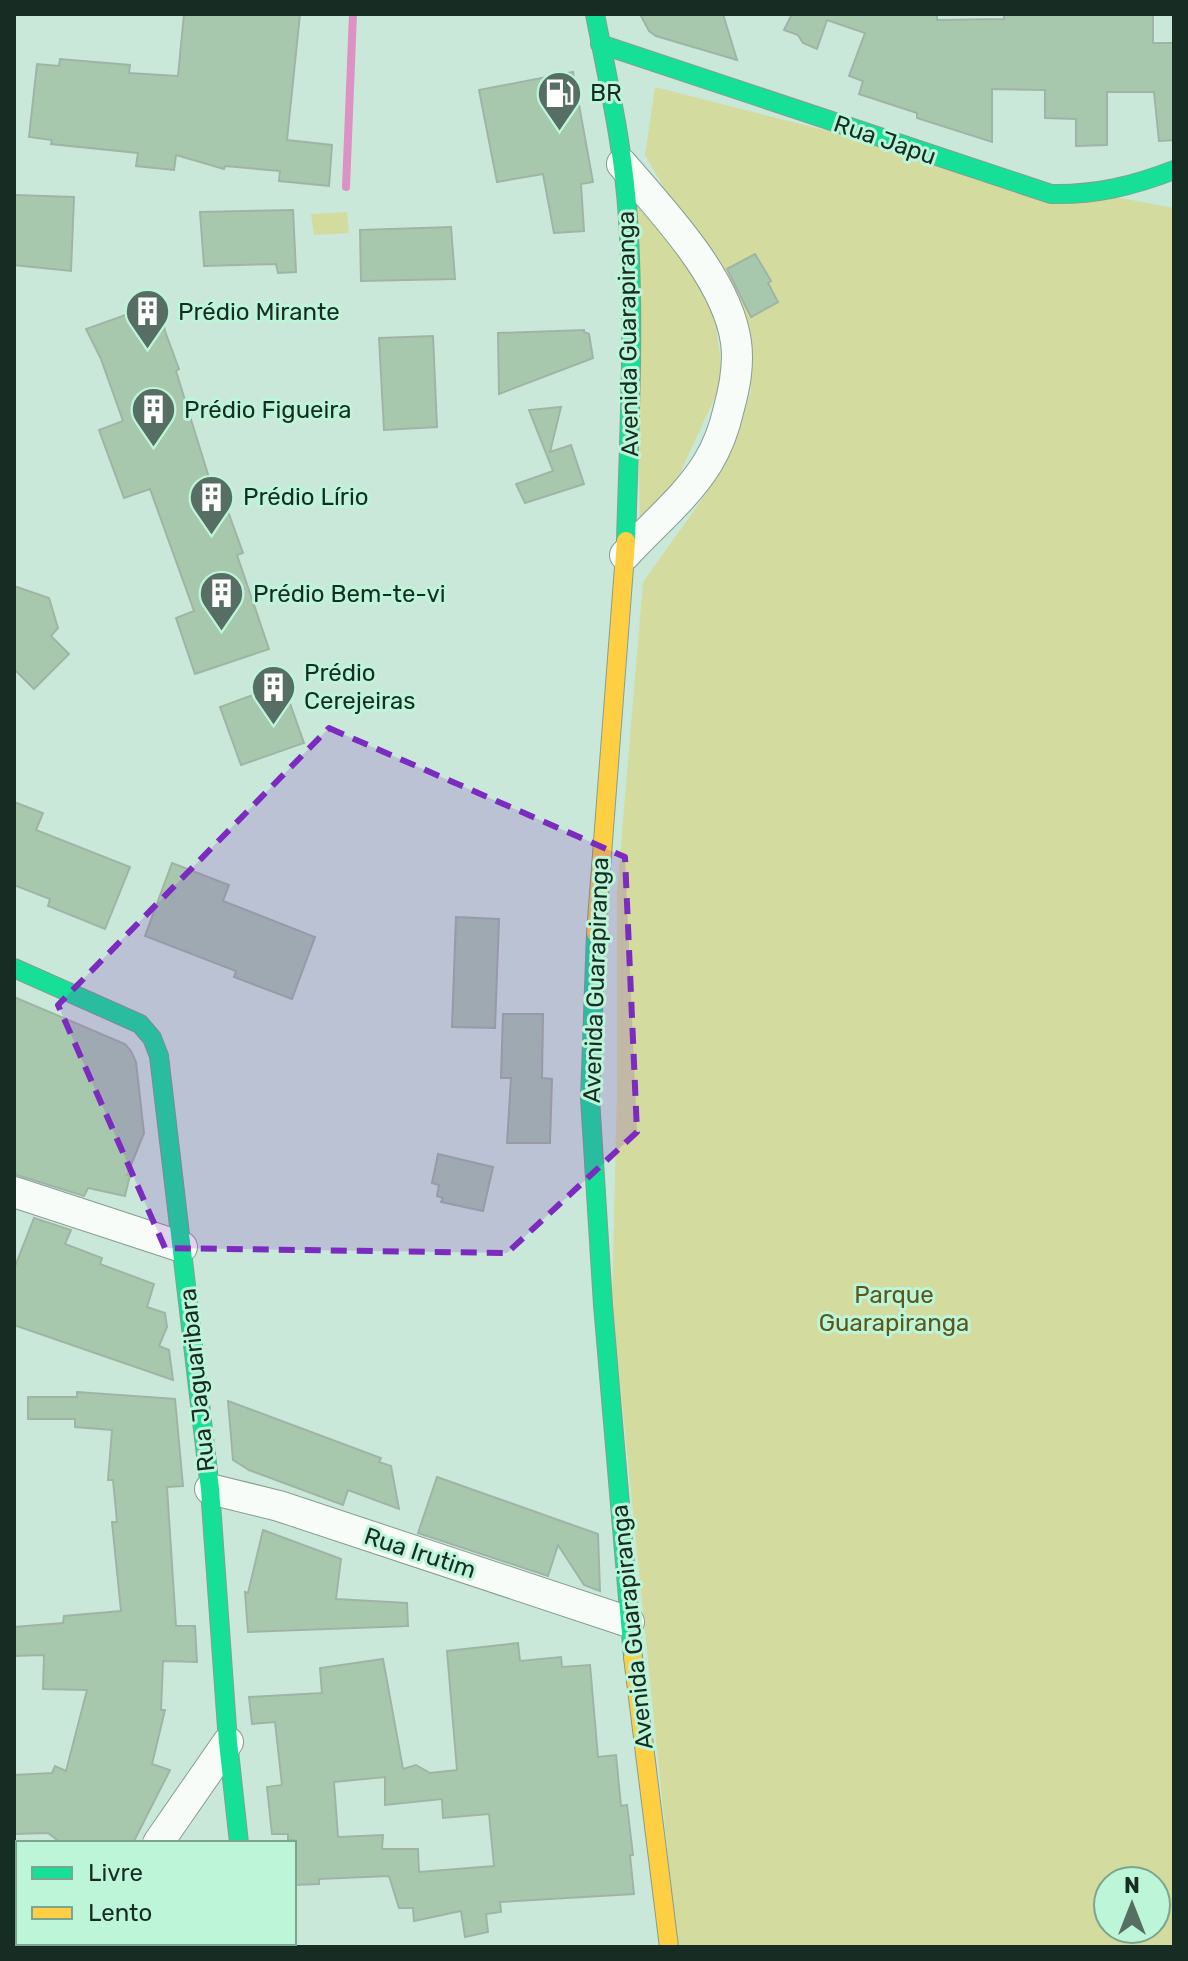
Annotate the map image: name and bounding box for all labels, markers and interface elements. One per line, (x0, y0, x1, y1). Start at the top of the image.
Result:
fuel station icon: BR (535, 69, 583, 132)
place label: BR (590, 79, 622, 107)
street label: Rua Japu (830, 109, 940, 171)
street label: Avenida Guarapiranga (612, 211, 644, 457)
building icon: Prédio Mirante (123, 288, 171, 351)
place label: Prédio Mirante (178, 298, 340, 326)
building icon: Prédio Figueira (129, 386, 177, 449)
place label: Prédio Figueira (184, 396, 352, 424)
building icon: Prédio Lírio (188, 473, 236, 536)
place label: Prédio Lírio (243, 483, 369, 511)
building icon: Prédio Bem-te-vi (198, 570, 246, 633)
place label: Prédio Bem-te-vi (253, 580, 446, 608)
place label: Prédio Cerejeiras (304, 659, 416, 715)
building icon: Prédio Cerejeiras (249, 663, 297, 726)
street label: Avenida Guarapiranga (578, 857, 614, 1103)
park label: Parque Guarapiranga (819, 1281, 969, 1337)
street label: Rua Jaguaribara (173, 1287, 221, 1473)
street label: Avenida Guarapiranga (605, 1503, 659, 1751)
street label: Rua Irutim (361, 1522, 479, 1584)
legend (16, 1841, 296, 1945)
text: Livre (88, 1859, 143, 1887)
north arrow (1092, 1865, 1172, 1945)
text: N (1124, 1872, 1140, 1899)
text: Lento (88, 1899, 152, 1927)

